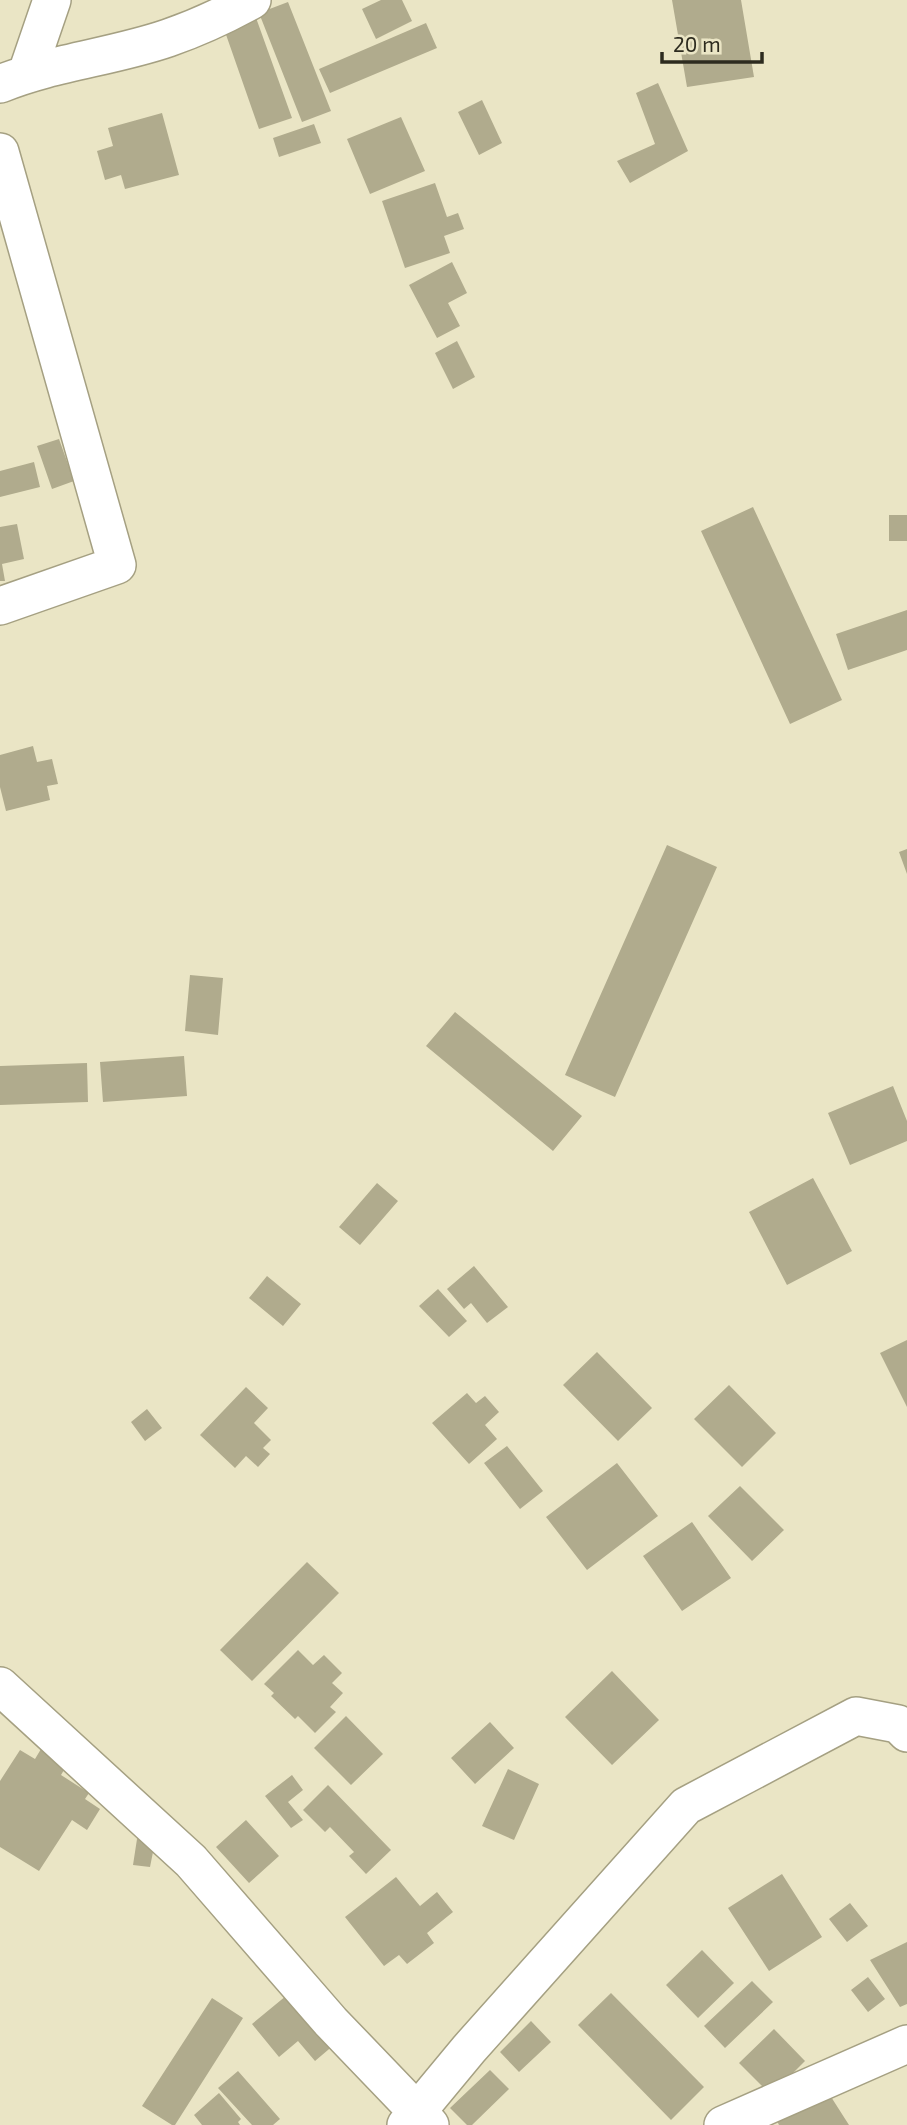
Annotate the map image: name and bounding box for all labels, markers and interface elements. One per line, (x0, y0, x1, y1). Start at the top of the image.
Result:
scale bar (662, 21, 762, 65)
text: 20 m (673, 31, 721, 56)

